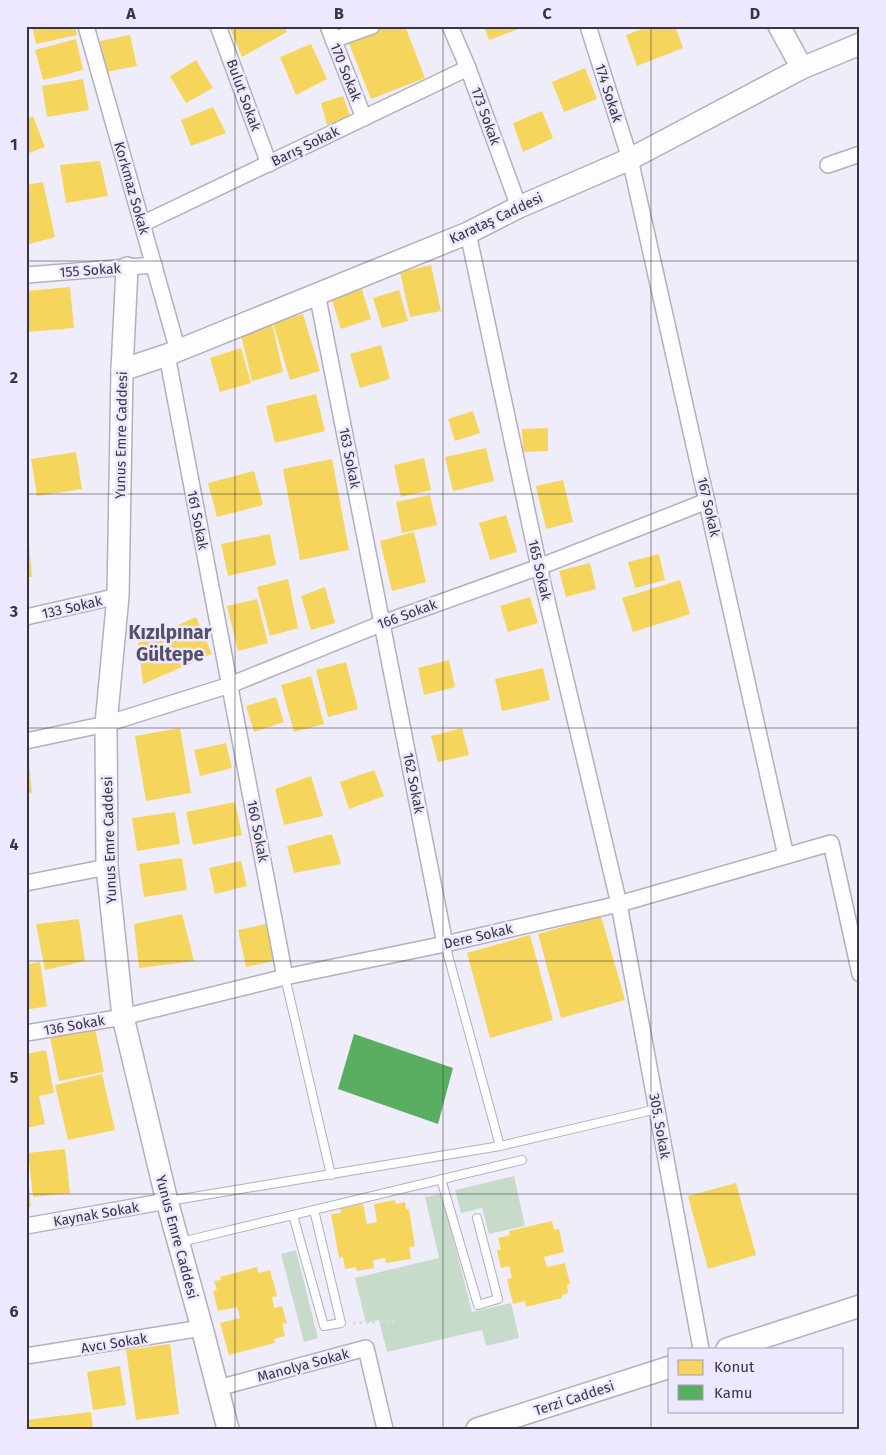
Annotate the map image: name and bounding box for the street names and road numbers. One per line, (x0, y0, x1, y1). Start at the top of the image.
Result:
street label: 170 Sokak (326, 41, 365, 105)
street label: Bulut Sokak (223, 57, 265, 134)
street label: 174 Sokak (591, 62, 626, 125)
street label: 173 Sokak (467, 85, 504, 148)
street label: Barış Sokak (269, 122, 343, 170)
street label: Korkmaz Sokak (110, 140, 153, 237)
street label: Karataş Caddesi (447, 189, 546, 248)
street label: 155 Sokak (59, 260, 122, 281)
street label: Yunus Emre Caddesi (112, 371, 131, 499)
street label: 163 Sokak (335, 426, 364, 491)
street label: 167 Sokak (693, 476, 724, 539)
street label: 161 Sokak (183, 489, 212, 552)
street label: 165 Sokak (524, 538, 555, 603)
street label: 133 Sokak (40, 592, 105, 623)
street label: 166 Sokak (375, 596, 440, 633)
street label: 162 Sokak (399, 751, 428, 816)
street label: Yunus Emre Caddesi (99, 776, 120, 904)
street label: 160 Sokak (243, 799, 272, 864)
street label: Dere Sokak (442, 920, 515, 953)
street label: 136 Sokak (42, 1012, 107, 1039)
street label: 305. Sokak (645, 1092, 674, 1161)
street label: Yunus Emre Caddesi (152, 1173, 201, 1301)
street label: Kaynak Sokak (52, 1198, 141, 1230)
street label: Avcı Sokak (80, 1330, 149, 1357)
street label: Manolya Sokak (255, 1345, 352, 1386)
street label: Terzi Caddesi (532, 1378, 616, 1419)

